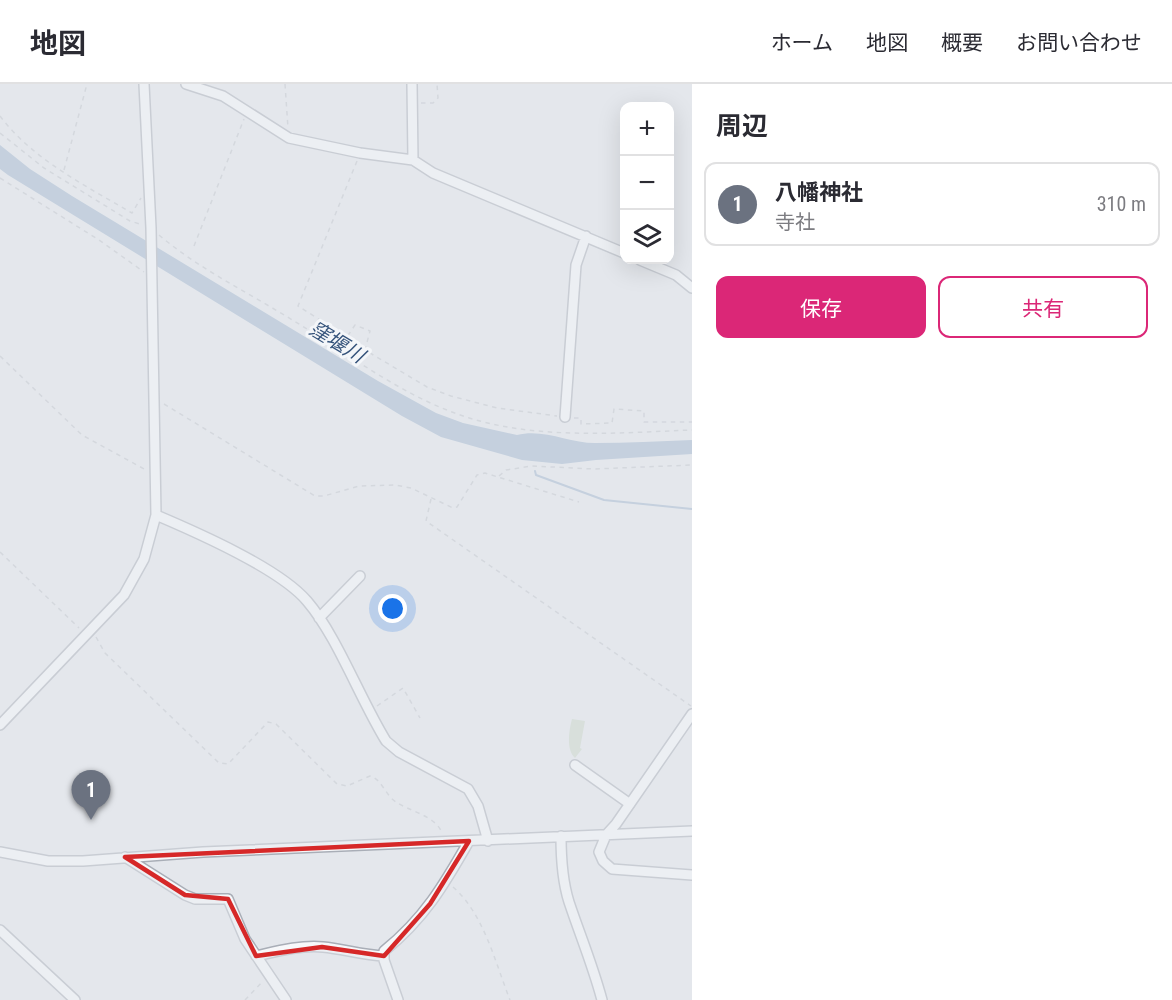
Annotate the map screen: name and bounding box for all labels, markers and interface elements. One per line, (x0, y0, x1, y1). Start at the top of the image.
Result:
text: 地図 (30, 27, 86, 60)
text: ホーム (771, 31, 833, 55)
text: 地図 (866, 31, 908, 55)
text: 概要 (941, 31, 983, 55)
text: お問い合わせ (1016, 31, 1142, 55)
map controls (620, 102, 674, 264)
button: + (620, 102, 674, 156)
text: 周辺 (716, 111, 768, 141)
button: − (620, 156, 674, 210)
text: 八幡神社 (775, 180, 863, 205)
text: 1 (732, 192, 743, 216)
text: 310 m (1097, 192, 1146, 216)
button: layers (620, 210, 674, 264)
text: 寺社 (775, 210, 815, 234)
button: 保存 (716, 276, 926, 338)
button: 共有 (938, 276, 1148, 338)
water label: 窪堰川 (305, 316, 371, 369)
your location (378, 594, 407, 623)
pin: 1 (72, 770, 110, 820)

